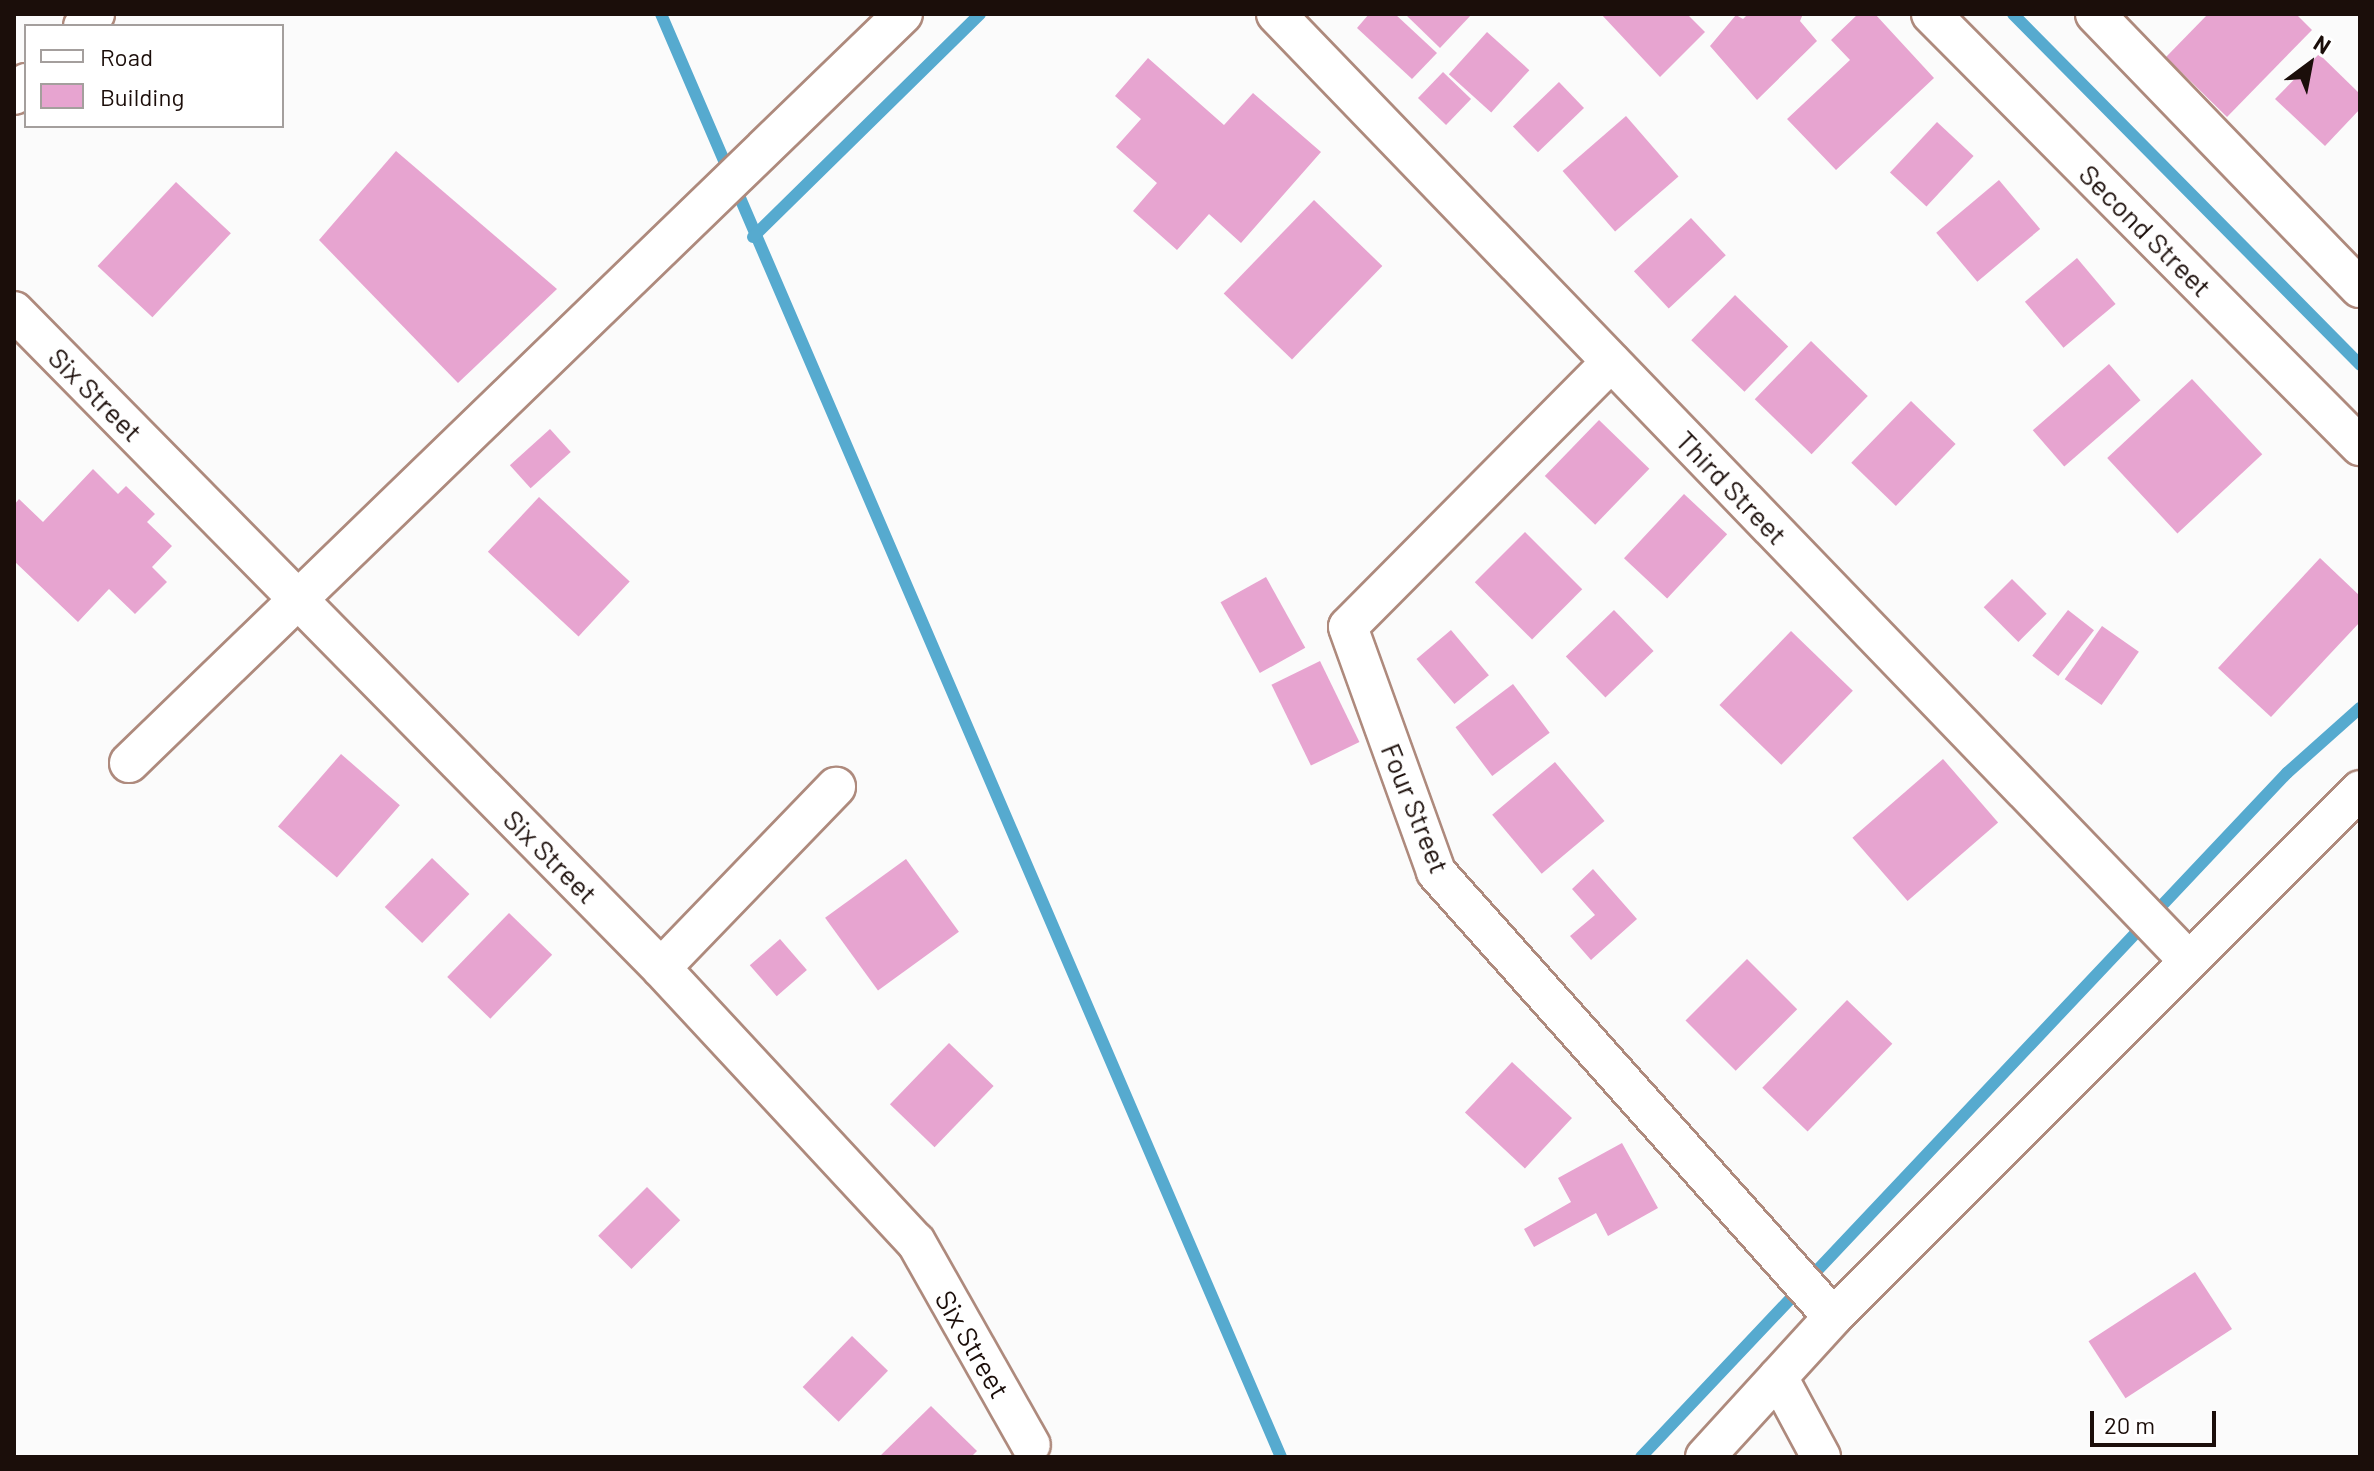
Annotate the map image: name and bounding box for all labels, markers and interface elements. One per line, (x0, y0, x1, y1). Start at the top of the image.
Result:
legend (24, 24, 284, 128)
north arrow (2270, 24, 2350, 104)
text: N (2310, 29, 2336, 59)
text: Road (100, 42, 153, 71)
text: Building (100, 82, 184, 111)
street label: Second Street (2073, 157, 2219, 303)
street label: Six Street (42, 340, 150, 448)
street label: Third Street (1669, 423, 1795, 551)
street label: Four Street (1375, 738, 1457, 878)
street label: Six Street (497, 802, 605, 910)
street label: Six Street (929, 1284, 1017, 1404)
scale bar (2094, 1395, 2220, 1445)
text: 20 m (2104, 1410, 2155, 1439)

